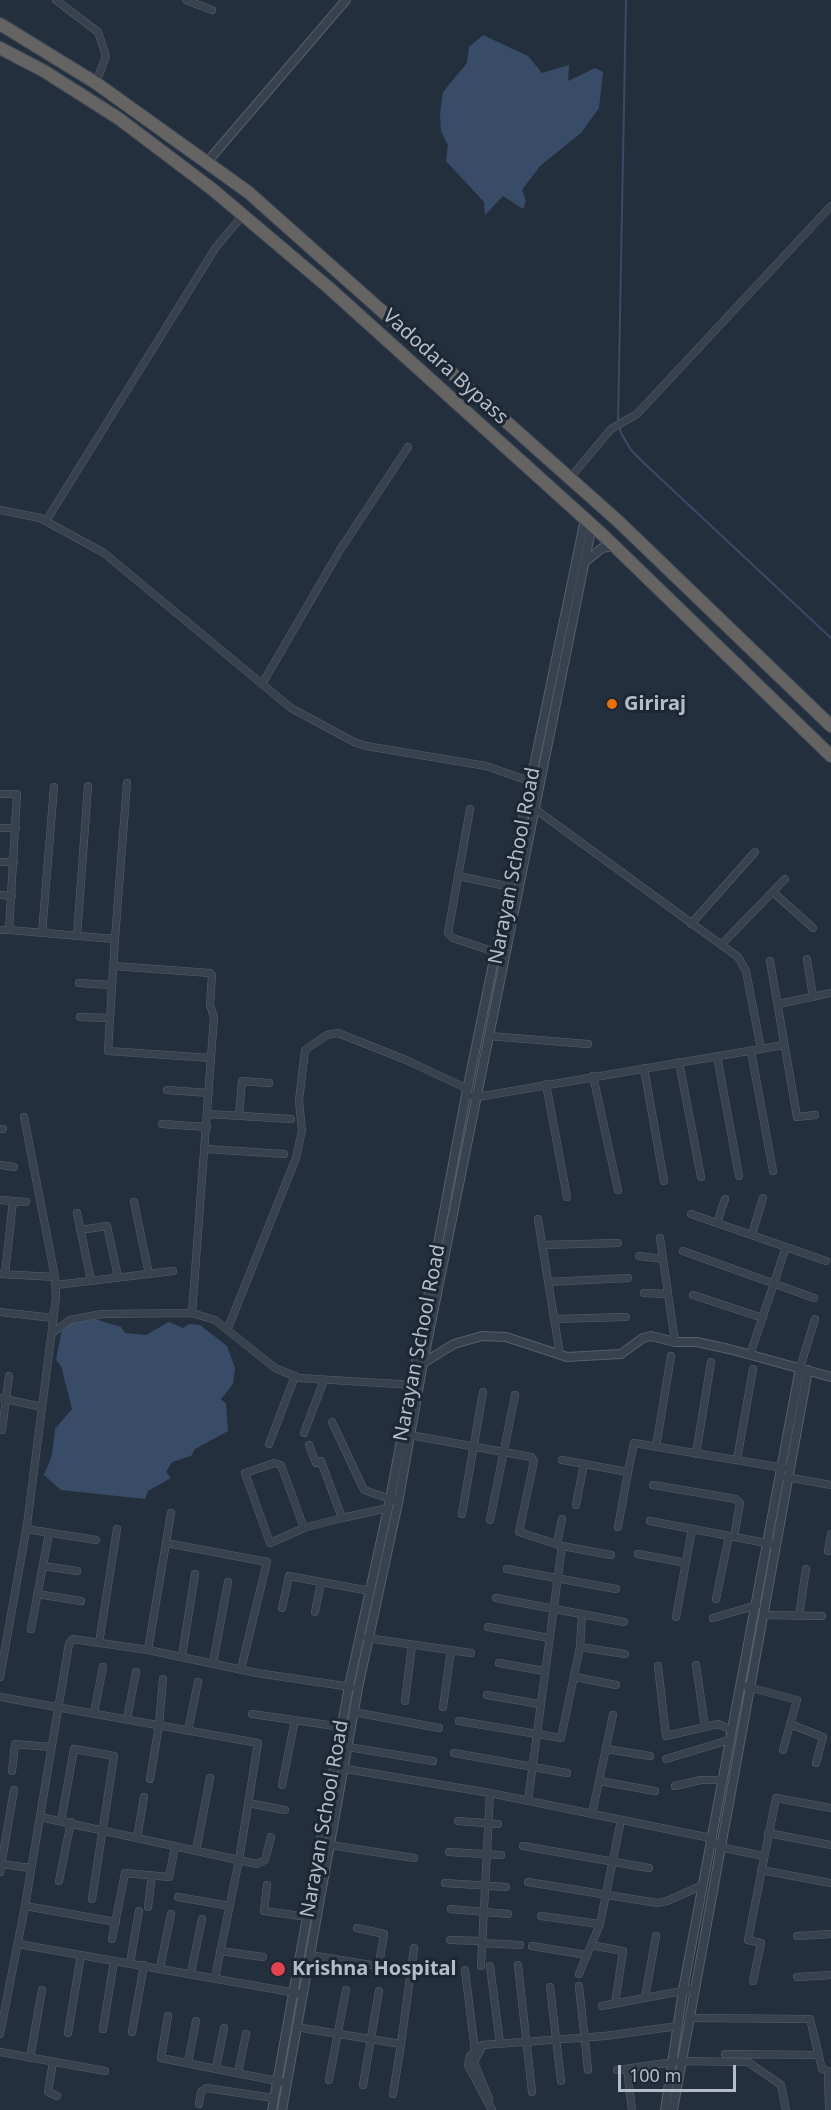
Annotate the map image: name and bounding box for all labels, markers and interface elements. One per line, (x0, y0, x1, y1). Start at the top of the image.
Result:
street label: Vadodara Bypass (377, 304, 513, 430)
place label: Giriraj (624, 692, 686, 716)
marker: Giriraj (605, 697, 619, 711)
street label: Narayan School Road (484, 766, 546, 966)
street label: Narayan School Road (389, 1243, 451, 1443)
street label: Narayan School Road (296, 1718, 354, 1920)
place label: Krishna Hospital (292, 1957, 456, 1981)
marker: Krishna Hospital (269, 1960, 287, 1978)
scale bar (621, 2053, 740, 2091)
text: 100 m (629, 2063, 681, 2087)

